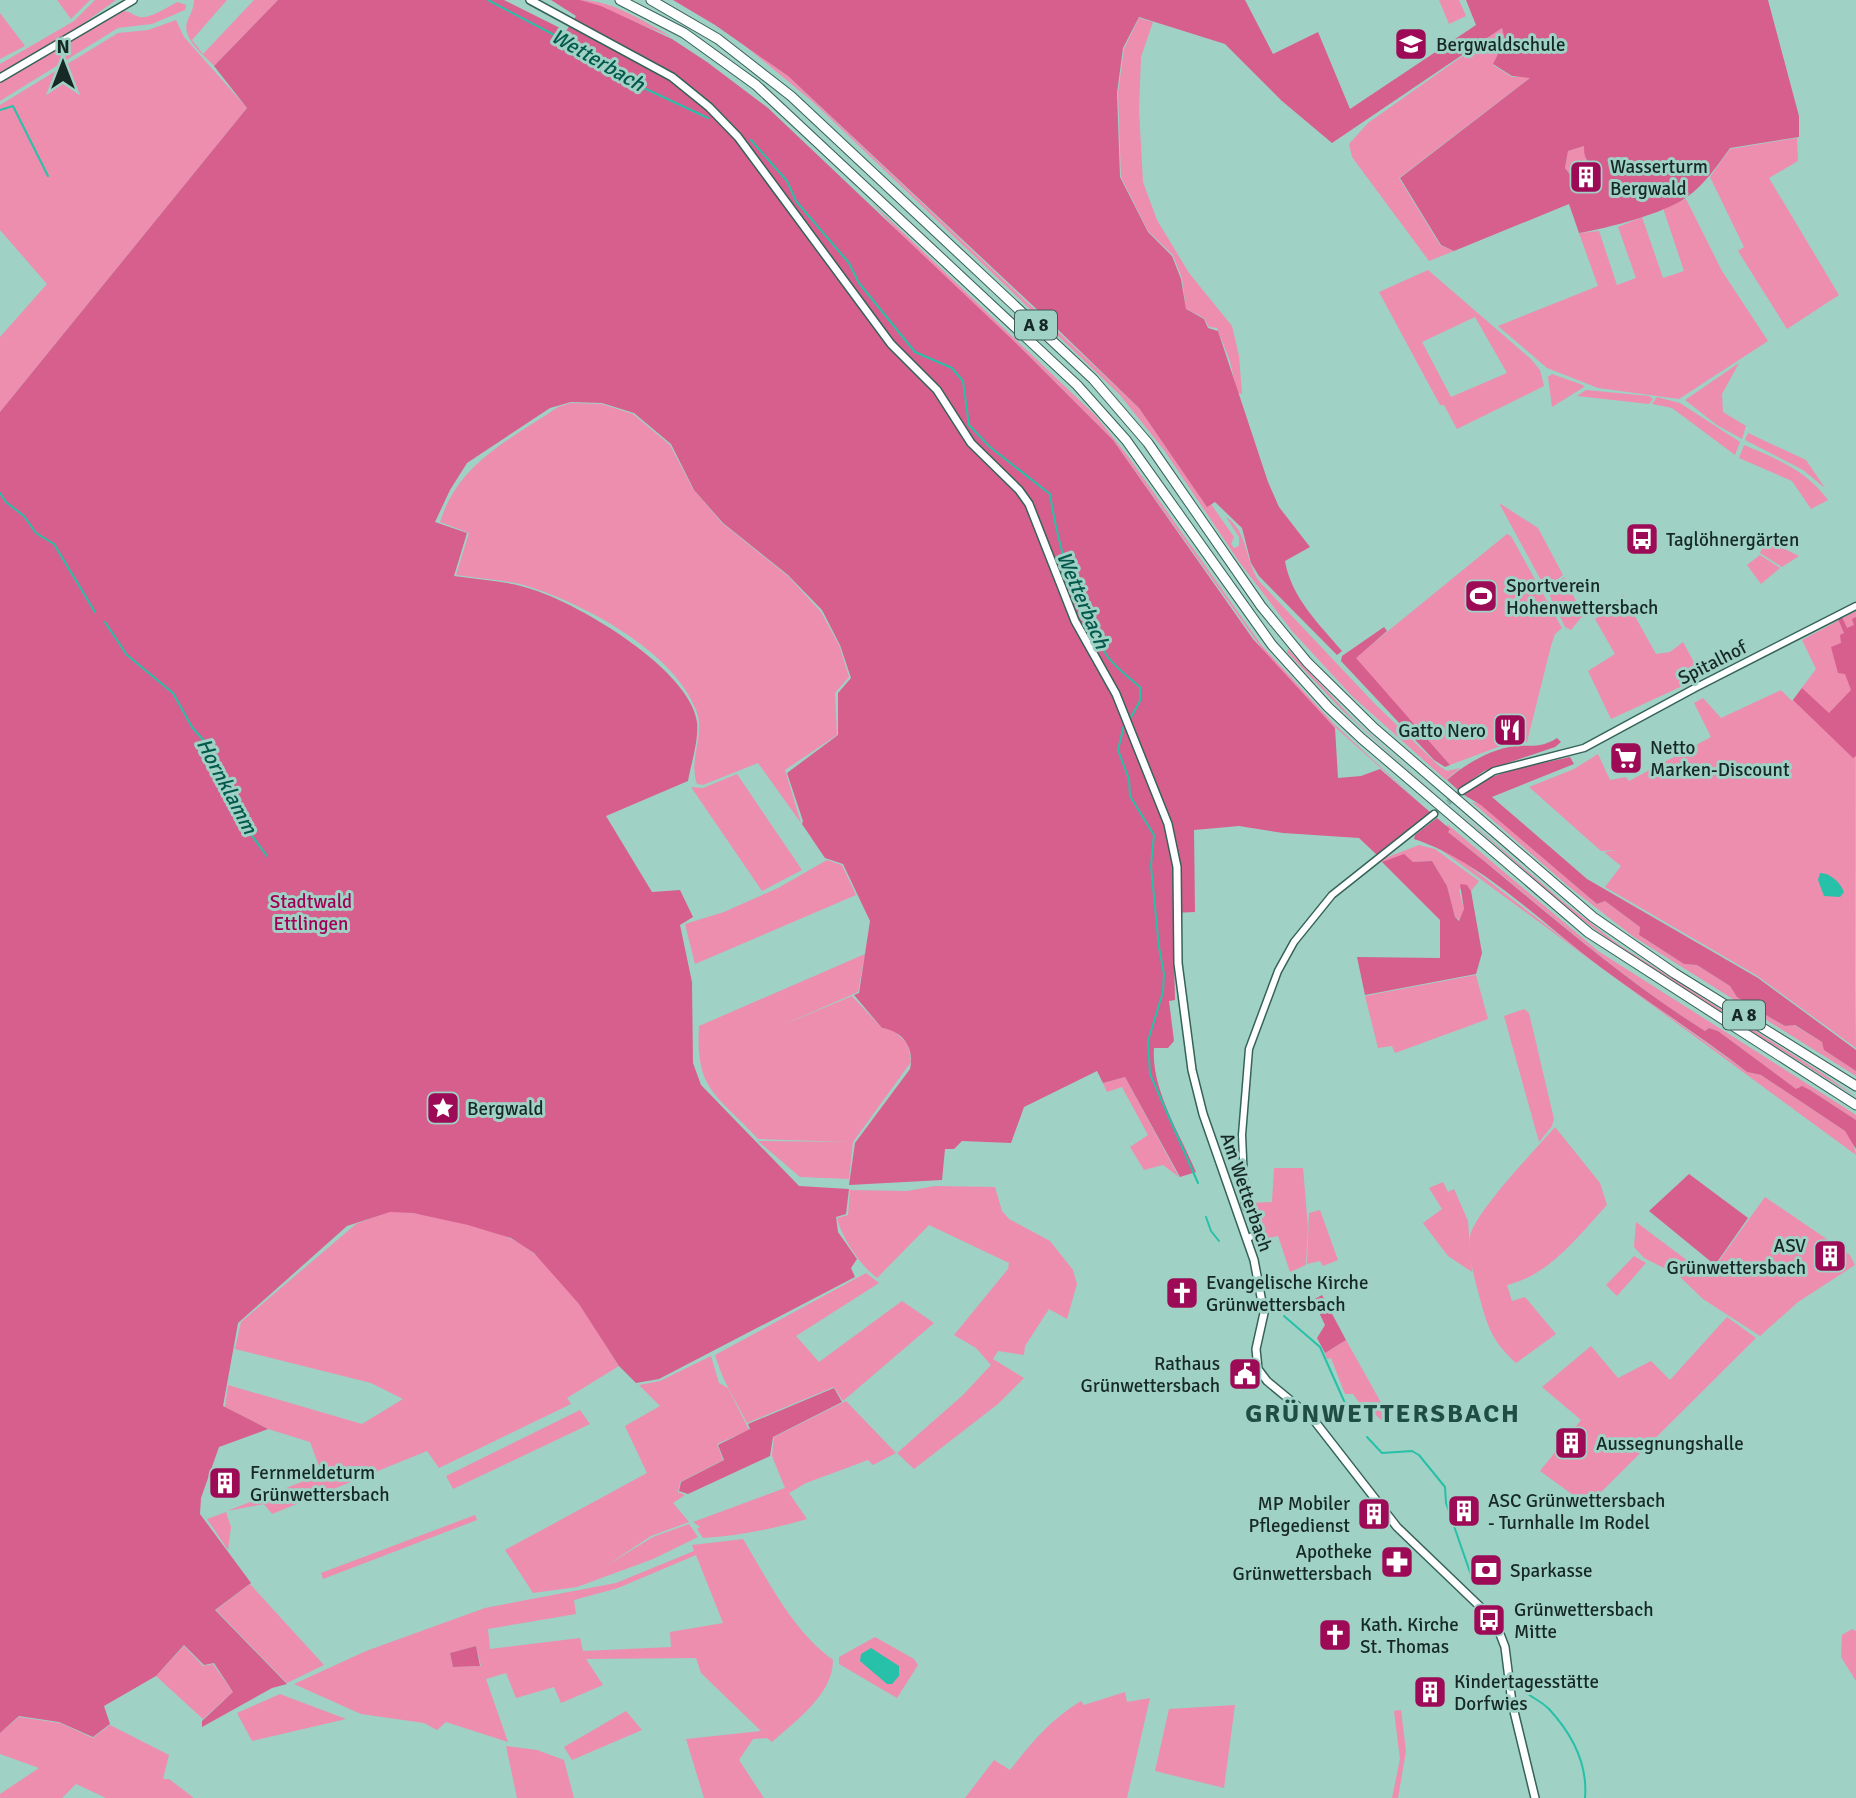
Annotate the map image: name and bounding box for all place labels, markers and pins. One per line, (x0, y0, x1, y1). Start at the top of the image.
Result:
school or university icon: Bergwaldschule (1392, 25, 1430, 63)
place label: Bergwaldschule (1436, 33, 1565, 57)
place label: Wasserturm Bergwald (1610, 155, 1708, 201)
building icon: Wasserturm Bergwald (1567, 158, 1605, 196)
bus stop icon: Taglöhnergärten (1623, 520, 1661, 558)
place label: Taglöhnergärten (1666, 528, 1799, 552)
place label: Sportverein Hohenwettersbach (1506, 574, 1658, 620)
sports icon: Sportverein Hohenwettersbach (1462, 577, 1500, 615)
restaurant icon: Gatto Nero (1491, 711, 1529, 749)
place label: Gatto Nero (1398, 719, 1486, 743)
place label: Netto Marken-Discount (1650, 736, 1790, 782)
supermarket icon: Netto Marken-Discount (1607, 739, 1645, 777)
place icon: Bergwald (424, 1089, 462, 1127)
place label: Bergwald (467, 1097, 544, 1121)
place label: ASV Grünwettersbach (1667, 1234, 1806, 1280)
building icon: ASV Grünwettersbach (1811, 1237, 1849, 1275)
place label: Evangelische Kirche Grünwettersbach (1206, 1271, 1368, 1317)
church icon: Evangelische Kirche Grünwettersbach (1163, 1274, 1201, 1312)
place label: Rathaus Grünwettersbach (1081, 1352, 1220, 1398)
public building icon: Rathaus Grünwettersbach (1226, 1355, 1264, 1393)
building icon: Aussegnungshalle (1552, 1424, 1590, 1462)
place label: Aussegnungshalle (1596, 1432, 1744, 1456)
place label: Fernmeldeturm Grünwettersbach (250, 1461, 390, 1507)
building icon: Fernmeldeturm Grünwettersbach (206, 1464, 244, 1502)
place label: ASC Grünwettersbach - Turnhalle Im Rodel (1488, 1489, 1665, 1535)
place label: MP Mobiler Pflegedienst (1248, 1492, 1350, 1538)
building icon: ASC Grünwettersbach - Turnhalle Im Rodel (1445, 1492, 1483, 1530)
building icon: MP Mobiler Pflegedienst (1355, 1495, 1393, 1533)
place label: Apotheke Grünwettersbach (1233, 1540, 1372, 1586)
pharmacy icon: Apotheke Grünwettersbach (1378, 1543, 1416, 1581)
bank icon: Sparkasse (1467, 1551, 1505, 1589)
place label: Sparkasse (1510, 1559, 1593, 1583)
place label: Grünwettersbach Mitte (1514, 1598, 1654, 1644)
bus stop icon: Grünwettersbach Mitte (1470, 1601, 1508, 1639)
place label: Kath. Kirche St. Thomas (1360, 1613, 1459, 1659)
church icon: Kath. Kirche St. Thomas (1316, 1616, 1354, 1654)
place label: Kindertagesstätte Dorfwies (1454, 1670, 1599, 1716)
building icon: Kindertagesstätte Dorfwies (1411, 1673, 1449, 1711)

